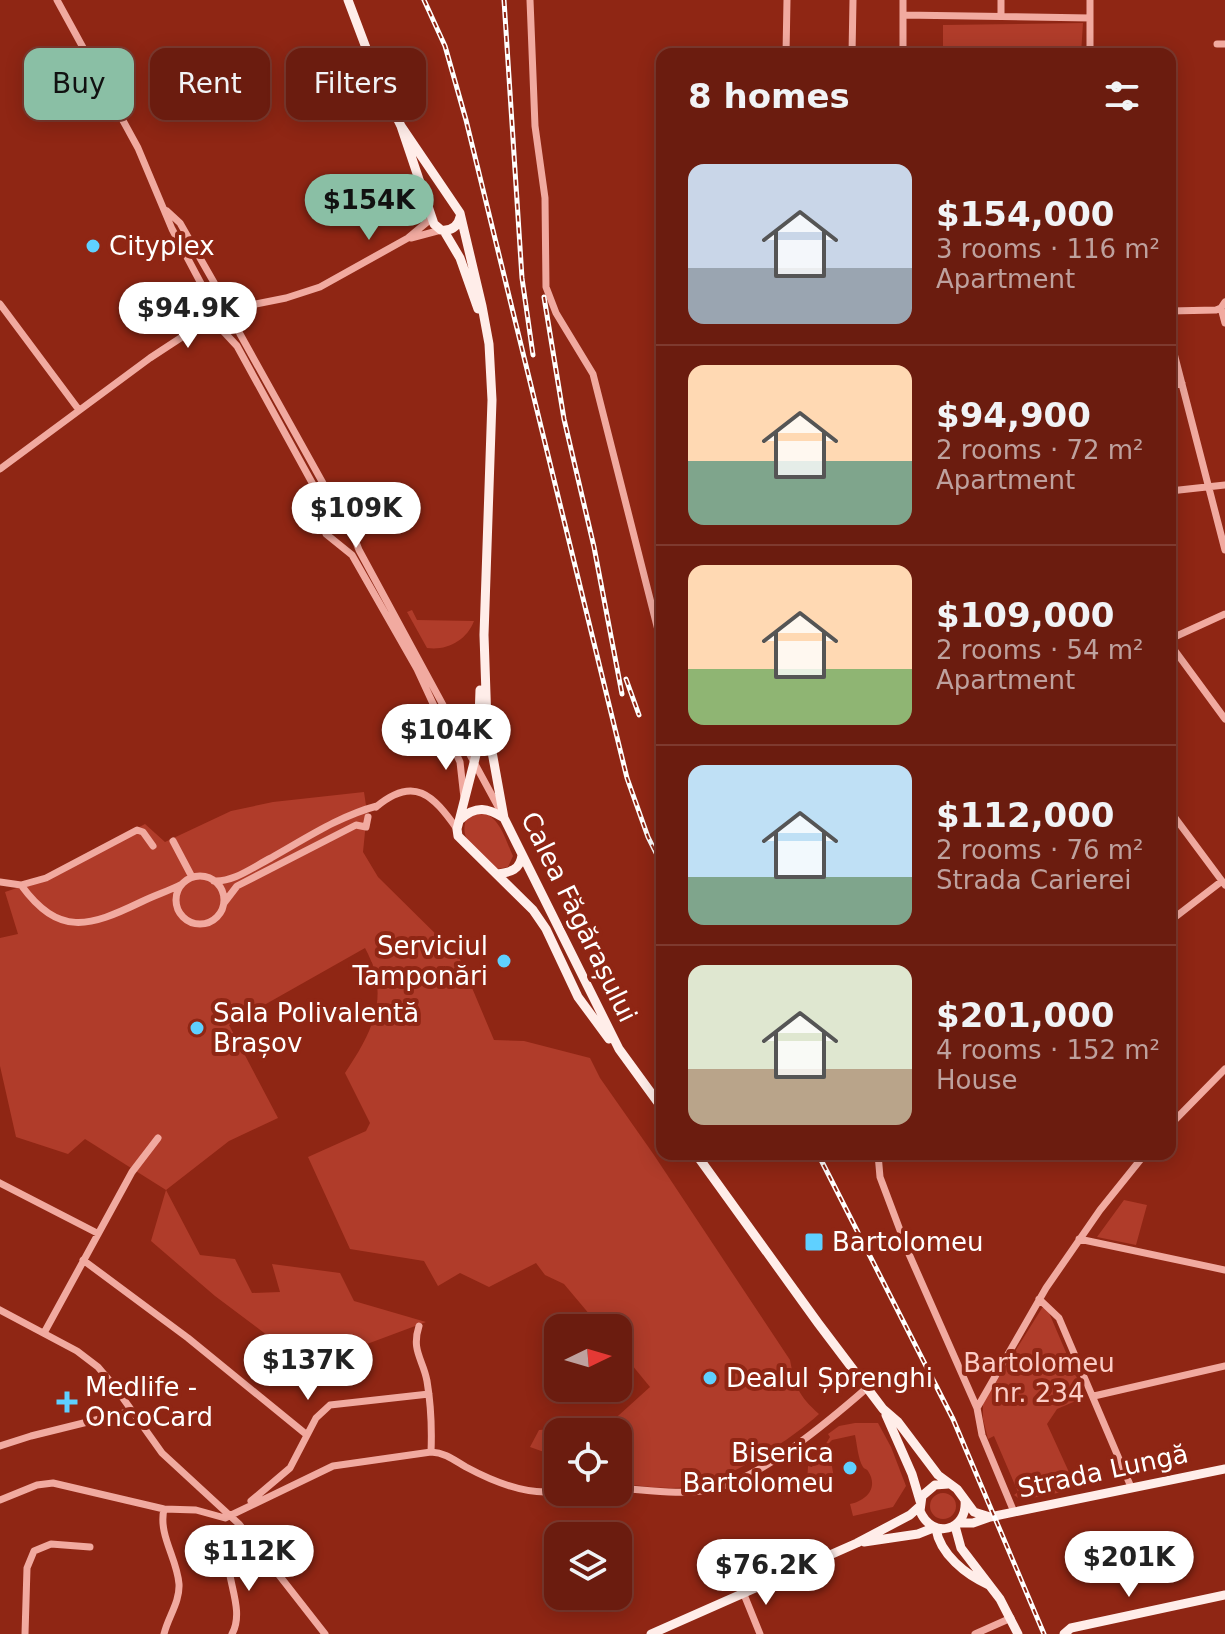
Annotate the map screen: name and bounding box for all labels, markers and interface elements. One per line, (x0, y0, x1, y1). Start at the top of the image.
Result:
chip: Buy (24, 48, 134, 120)
chip: Rent (150, 48, 270, 120)
chip: Filters (286, 48, 426, 120)
icon: filters (1100, 74, 1144, 118)
text: 8 homes (688, 76, 850, 116)
pin: $154K (313, 174, 425, 242)
text: $154K (323, 185, 415, 215)
text: $154,000 (936, 194, 1115, 234)
icon: home (752, 196, 848, 292)
place label: Cityplex (109, 231, 215, 261)
text: 3 rooms · 116 m² (936, 234, 1160, 264)
marker: Cityplex (84, 237, 102, 255)
text: Apartment (936, 264, 1075, 294)
pin: $94.9K (123, 282, 253, 350)
text: $94.9K (137, 293, 239, 323)
text: $94,900 (936, 395, 1091, 435)
icon: home (752, 397, 848, 493)
text: 2 rooms · 72 m² (936, 435, 1144, 465)
text: Apartment (936, 465, 1075, 495)
pin: $109K (300, 482, 412, 550)
text: $109K (310, 493, 402, 523)
text: $109,000 (936, 595, 1115, 635)
icon: home (752, 597, 848, 693)
text: 2 rooms · 54 m² (936, 635, 1144, 665)
text: Apartment (936, 665, 1075, 695)
pin: $104K (390, 704, 502, 772)
text: $104K (400, 715, 492, 745)
text: $112,000 (936, 795, 1115, 835)
icon: home (752, 797, 848, 893)
street label: Calea Făgărașului (515, 807, 643, 1027)
text: 2 rooms · 76 m² (936, 835, 1144, 865)
text: Strada Carierei (936, 865, 1131, 895)
place label: Serviciul Tamponări (351, 931, 488, 991)
marker: Serviciul Tamponări (495, 952, 513, 970)
text: $201,000 (936, 995, 1115, 1035)
icon: home (752, 997, 848, 1093)
place label: Sala Polivalentă Brașov (213, 998, 419, 1058)
marker: Sala Polivalentă Brașov (188, 1019, 206, 1037)
text: 4 rooms · 152 m² (936, 1035, 1160, 1065)
text: House (936, 1065, 1017, 1095)
place label: Bartolomeu (832, 1227, 984, 1257)
marker: Bartolomeu (803, 1231, 825, 1253)
north arrow (544, 1314, 632, 1402)
map controls (544, 1314, 632, 1610)
pin: $137K (252, 1334, 364, 1402)
text: $137K (262, 1345, 354, 1375)
park label: Bartolomeu nr. 234 (963, 1348, 1115, 1408)
place label: Dealul Șprenghi (726, 1363, 933, 1393)
marker: Dealul Șprenghi (701, 1369, 719, 1387)
place label: Medlife - OncoCard (85, 1372, 213, 1432)
marker: Medlife - OncoCard (56, 1391, 78, 1413)
button: locate (544, 1418, 632, 1506)
place label: Biserica Bartolomeu (683, 1438, 834, 1498)
street label: Strada Lungă (1015, 1438, 1191, 1504)
marker: Biserica Bartolomeu (841, 1459, 859, 1477)
button: layers (544, 1522, 632, 1610)
pin: $112K (193, 1525, 305, 1593)
pin: $201K (1073, 1531, 1185, 1599)
text: $112K (203, 1536, 295, 1566)
pin: $76.2K (701, 1539, 831, 1607)
text: $201K (1083, 1542, 1175, 1572)
text: $76.2K (715, 1550, 817, 1580)

